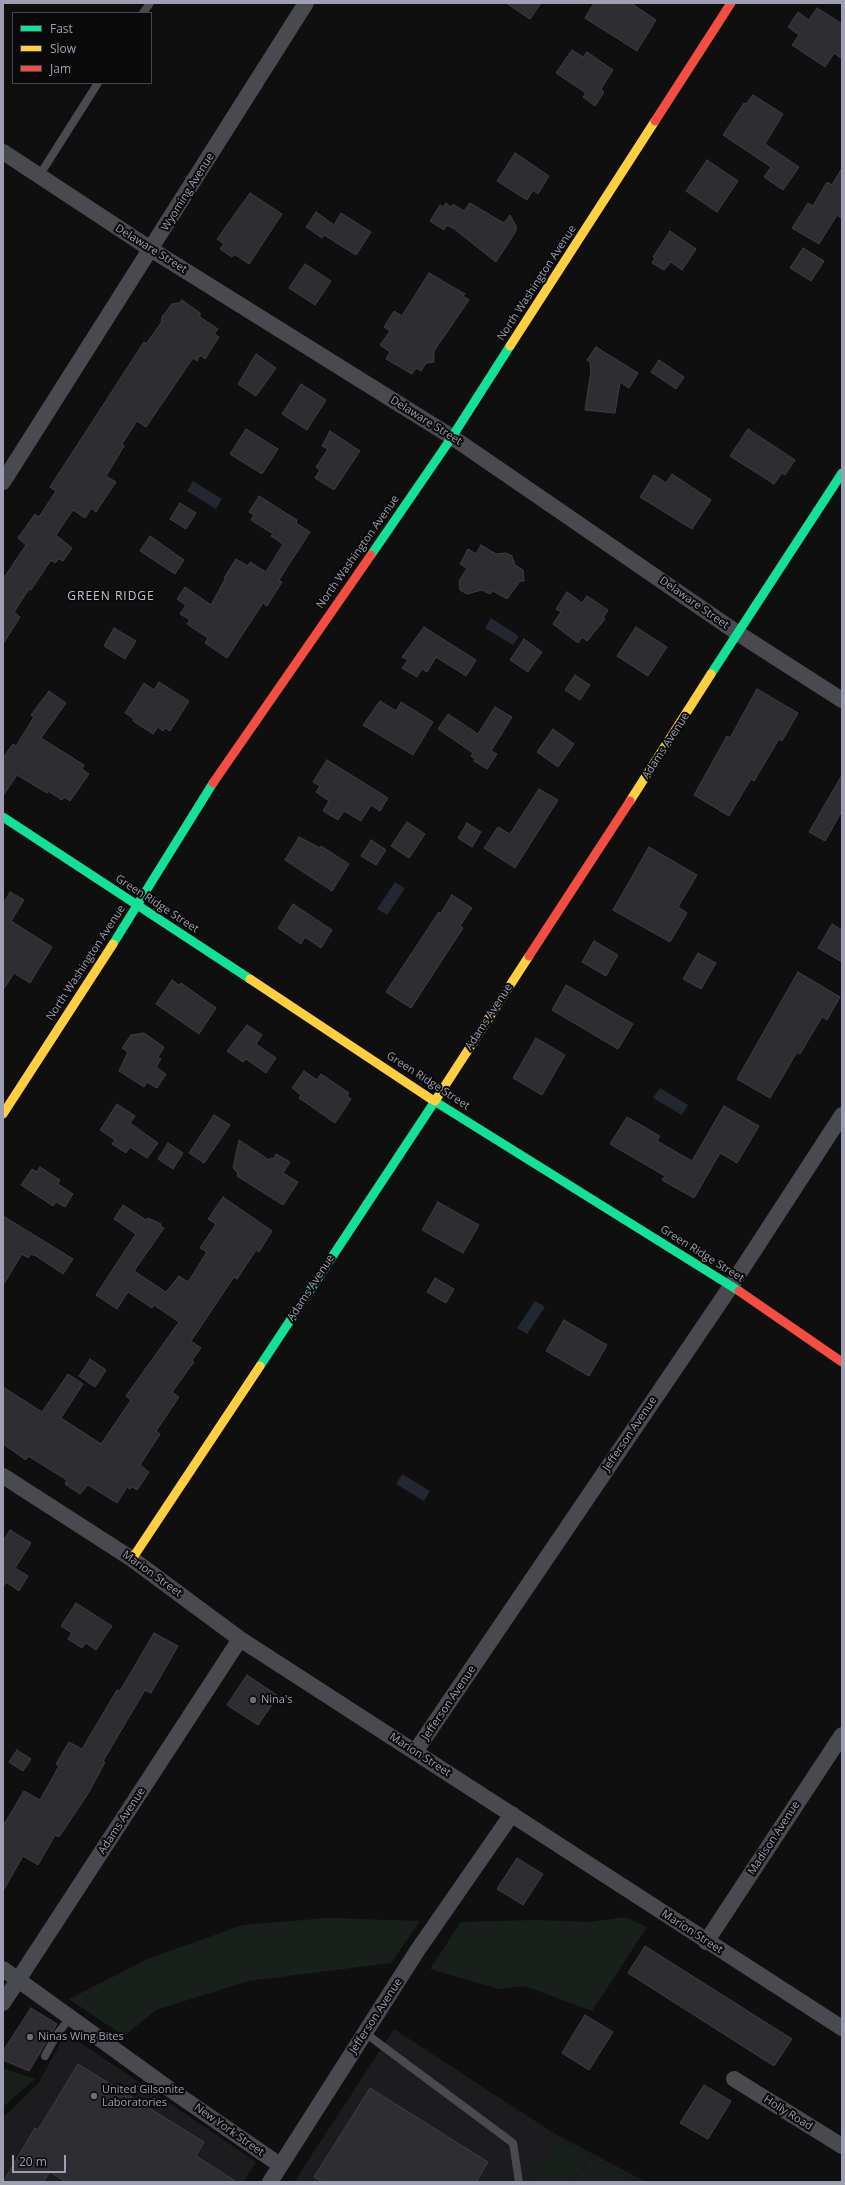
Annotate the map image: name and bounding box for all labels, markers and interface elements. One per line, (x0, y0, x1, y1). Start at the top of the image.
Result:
legend (12, 12, 152, 84)
text: Fast (50, 20, 73, 37)
text: Slow (50, 40, 76, 57)
text: Jam (50, 60, 71, 77)
street label: Wyoming Avenue (159, 151, 217, 233)
street label: Delaware Street (113, 222, 189, 276)
street label: North Washington Avenue (495, 223, 579, 343)
street label: Delaware Street (388, 394, 464, 448)
street label: North Washington Avenue (314, 493, 402, 611)
street label: Delaware Street (657, 574, 731, 632)
district label: GREEN RIDGE (67, 590, 155, 604)
street label: Adams Avenue (640, 710, 692, 782)
street label: Green Ridge Street (113, 872, 201, 936)
street label: North Washington Avenue (44, 903, 128, 1023)
street label: Adams Avenue (463, 981, 515, 1053)
street label: Green Ridge Street (384, 1049, 472, 1113)
street label: Green Ridge Street (658, 1223, 746, 1285)
street label: Adams Avenue (285, 1252, 337, 1324)
street label: Jefferson Avenue (600, 1394, 660, 1474)
street label: Marion Street (120, 1548, 184, 1600)
street label: Jefferson Avenue (419, 1663, 479, 1743)
place label: Nina's (261, 1693, 293, 1707)
marker: Nina's (248, 1695, 258, 1705)
street label: Marion Street (387, 1730, 453, 1780)
street label: Adams Avenue (96, 1785, 148, 1857)
street label: Madison Avenue (745, 1799, 803, 1877)
street label: Marion Street (659, 1907, 725, 1957)
street label: Jefferson Avenue (347, 1976, 405, 2056)
place label: Ninas Wing Bites (38, 2030, 124, 2044)
marker: Ninas Wing Bites (25, 2032, 35, 2042)
place label: United Gilsonite Laboratories (102, 2083, 184, 2109)
marker: United Gilsonite Laboratories (89, 2091, 99, 2101)
street label: Holly Road (761, 2093, 815, 2133)
street label: New York Street (191, 2101, 267, 2159)
scale bar (14, 2147, 68, 2173)
text: 20 m (19, 2153, 47, 2170)

